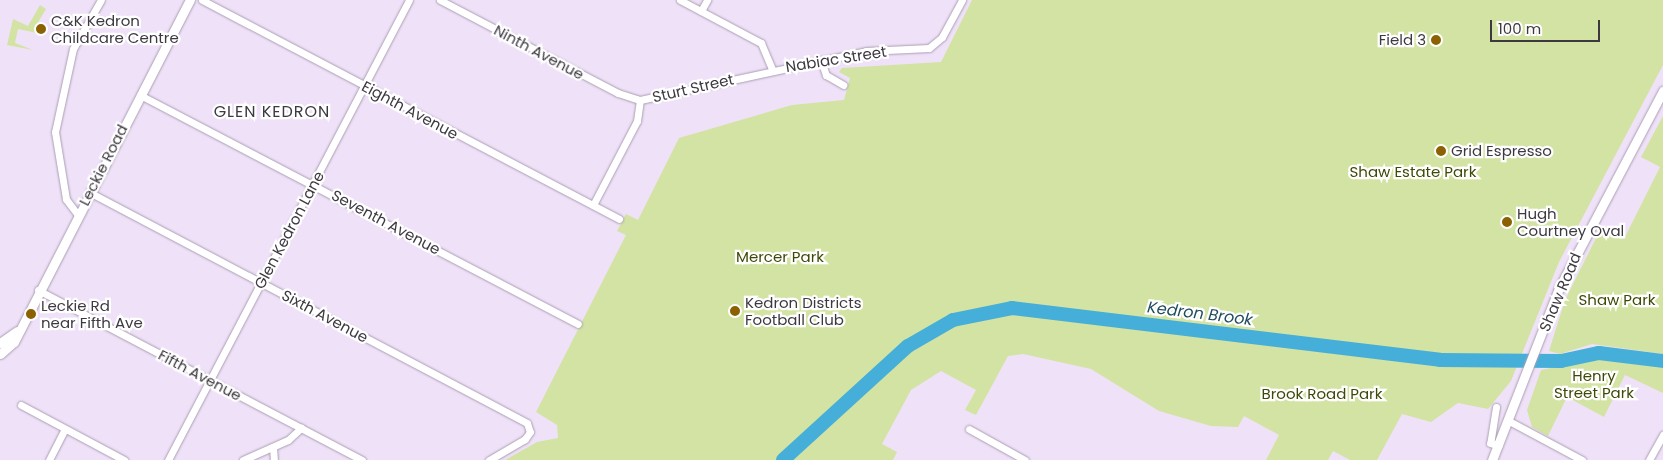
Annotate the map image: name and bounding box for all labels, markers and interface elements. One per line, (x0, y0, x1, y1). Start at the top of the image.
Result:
scale bar (1493, 10, 1603, 42)
place label: C&K Kedron Childcare Centre (51, 11, 179, 46)
text: 100 m (1498, 18, 1541, 39)
street label: Ninth Avenue (491, 21, 587, 83)
marker: C&K Kedron Childcare Centre (35, 23, 47, 35)
place label: Field 3 (1379, 31, 1426, 49)
marker: Field 3 (1430, 34, 1442, 46)
street label: Nabiac Street (784, 42, 888, 76)
street label: Sturt Street (651, 70, 735, 106)
street label: Eighth Avenue (359, 77, 461, 143)
district label: GLEN KEDRON (212, 102, 332, 122)
street label: Leckie Road (75, 121, 131, 209)
place label: Grid Espresso (1451, 142, 1552, 160)
marker: Grid Espresso (1435, 145, 1447, 157)
park label: Shaw Estate Park (1350, 163, 1476, 181)
street label: Glen Kedron Lane (250, 168, 328, 292)
street label: Seventh Avenue (328, 186, 444, 258)
place label: Hugh Courtney Oval (1517, 204, 1624, 239)
marker: Hugh Courtney Oval (1501, 216, 1513, 228)
park label: Mercer Park (736, 248, 824, 266)
street label: Shaw Road (1535, 250, 1585, 334)
street label: Sixth Avenue (279, 286, 371, 346)
park label: Shaw Park (1579, 291, 1655, 309)
place label: Kedron Districts Football Club (745, 293, 861, 328)
place label: Leckie Rd near Fifth Ave (41, 296, 143, 331)
water label: Kedron Brook (1146, 298, 1254, 330)
marker: Kedron Districts Football Club (729, 305, 741, 317)
marker: Leckie Rd near Fifth Ave (25, 308, 37, 320)
street label: Fifth Avenue (155, 346, 245, 404)
park label: Henry Street Park (1554, 366, 1634, 401)
park label: Brook Road Park (1262, 385, 1382, 403)

